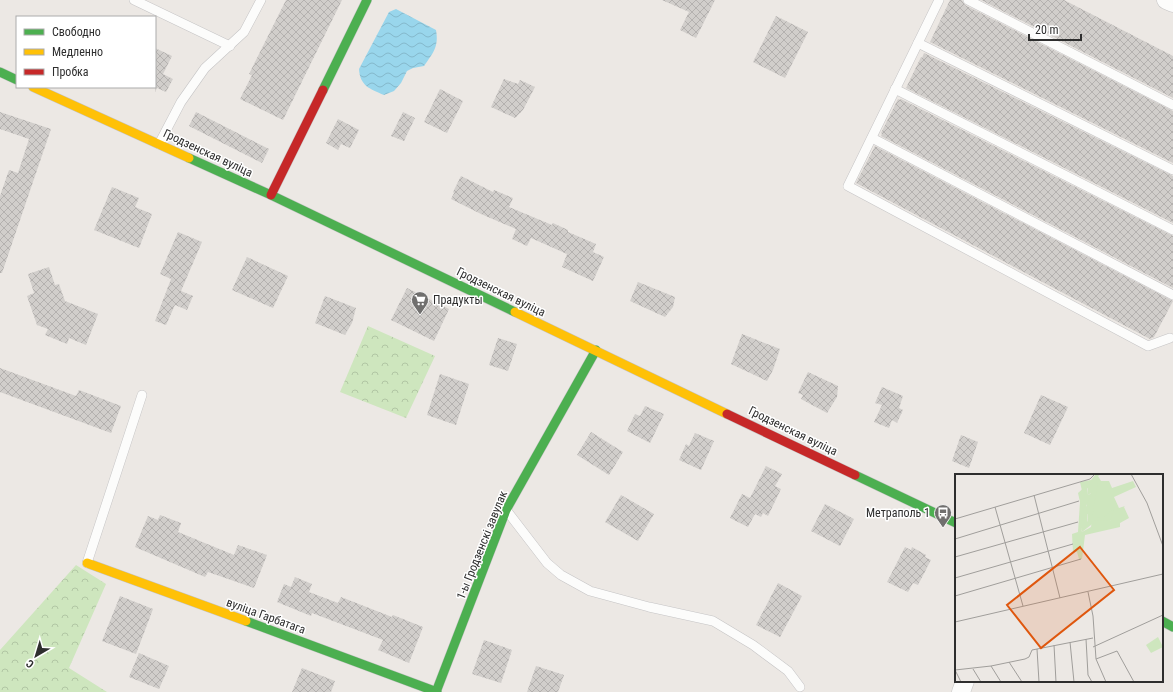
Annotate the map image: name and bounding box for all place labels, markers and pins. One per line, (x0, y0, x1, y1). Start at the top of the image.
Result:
supermarket icon: Прадукты (410, 290, 430, 315)
place label: Прадукты (433, 293, 483, 307)
bus stop icon: Метраполь 1 (933, 503, 953, 528)
place label: Метраполь 1 (866, 506, 930, 520)

